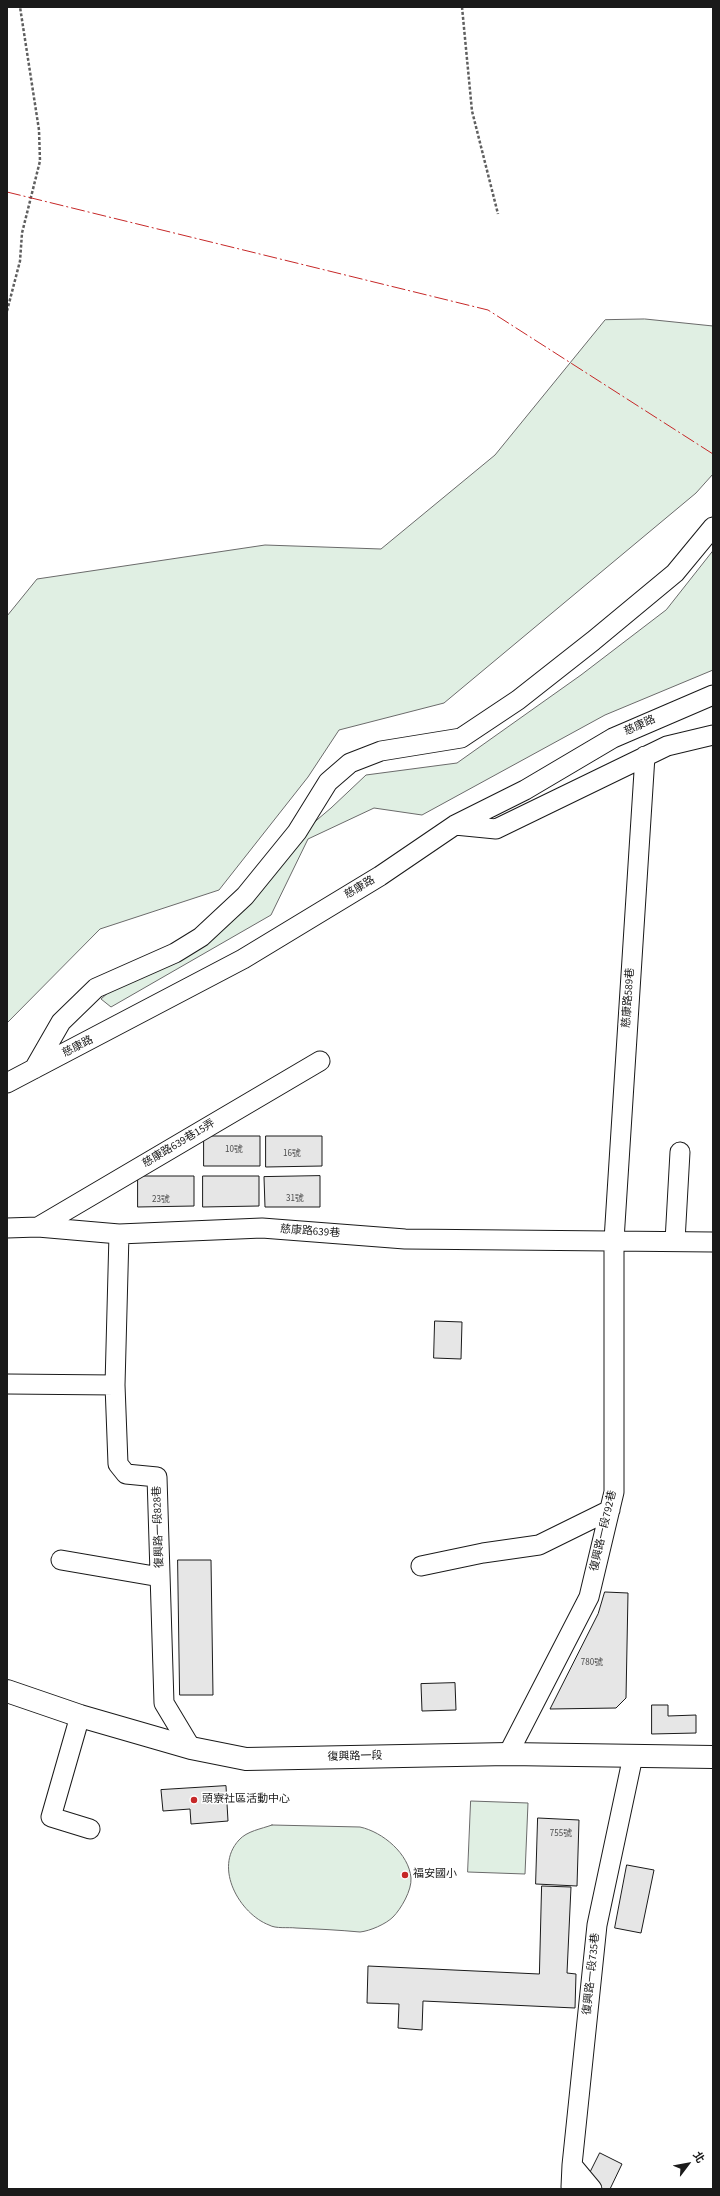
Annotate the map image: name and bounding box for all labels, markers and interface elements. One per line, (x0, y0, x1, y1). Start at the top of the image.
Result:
street label: 慈康路 (622, 713, 658, 739)
street label: 慈康路 (342, 874, 378, 902)
street label: 慈康路589巷 (620, 967, 638, 1029)
street label: 慈康路 (60, 1034, 96, 1060)
street label: 慈康路639巷15弄 (140, 1117, 218, 1171)
house number: 10號 (225, 1145, 243, 1155)
house number: 16號 (283, 1149, 301, 1159)
house number: 31號 (286, 1194, 304, 1204)
house number: 23號 (152, 1195, 170, 1205)
street label: 慈康路639巷 (279, 1223, 341, 1241)
street label: 復興路一段828巷 (151, 1486, 167, 1568)
street label: 復興路一段792巷 (588, 1489, 620, 1573)
house number: 780號 (581, 1658, 603, 1668)
street label: 復興路一段 (327, 1750, 383, 1764)
place label: 頭寮社區活動中心 (202, 1793, 290, 1807)
marker: 頭寮社區活動中心 (189, 1795, 199, 1805)
house number: 755號 (550, 1829, 572, 1839)
place label: 福安國小 (413, 1868, 457, 1882)
marker: 福安國小 (400, 1870, 410, 1880)
street label: 復興路一段735巷 (581, 1932, 603, 2016)
north arrow (668, 2144, 708, 2184)
text: 北 (689, 2149, 708, 2166)

